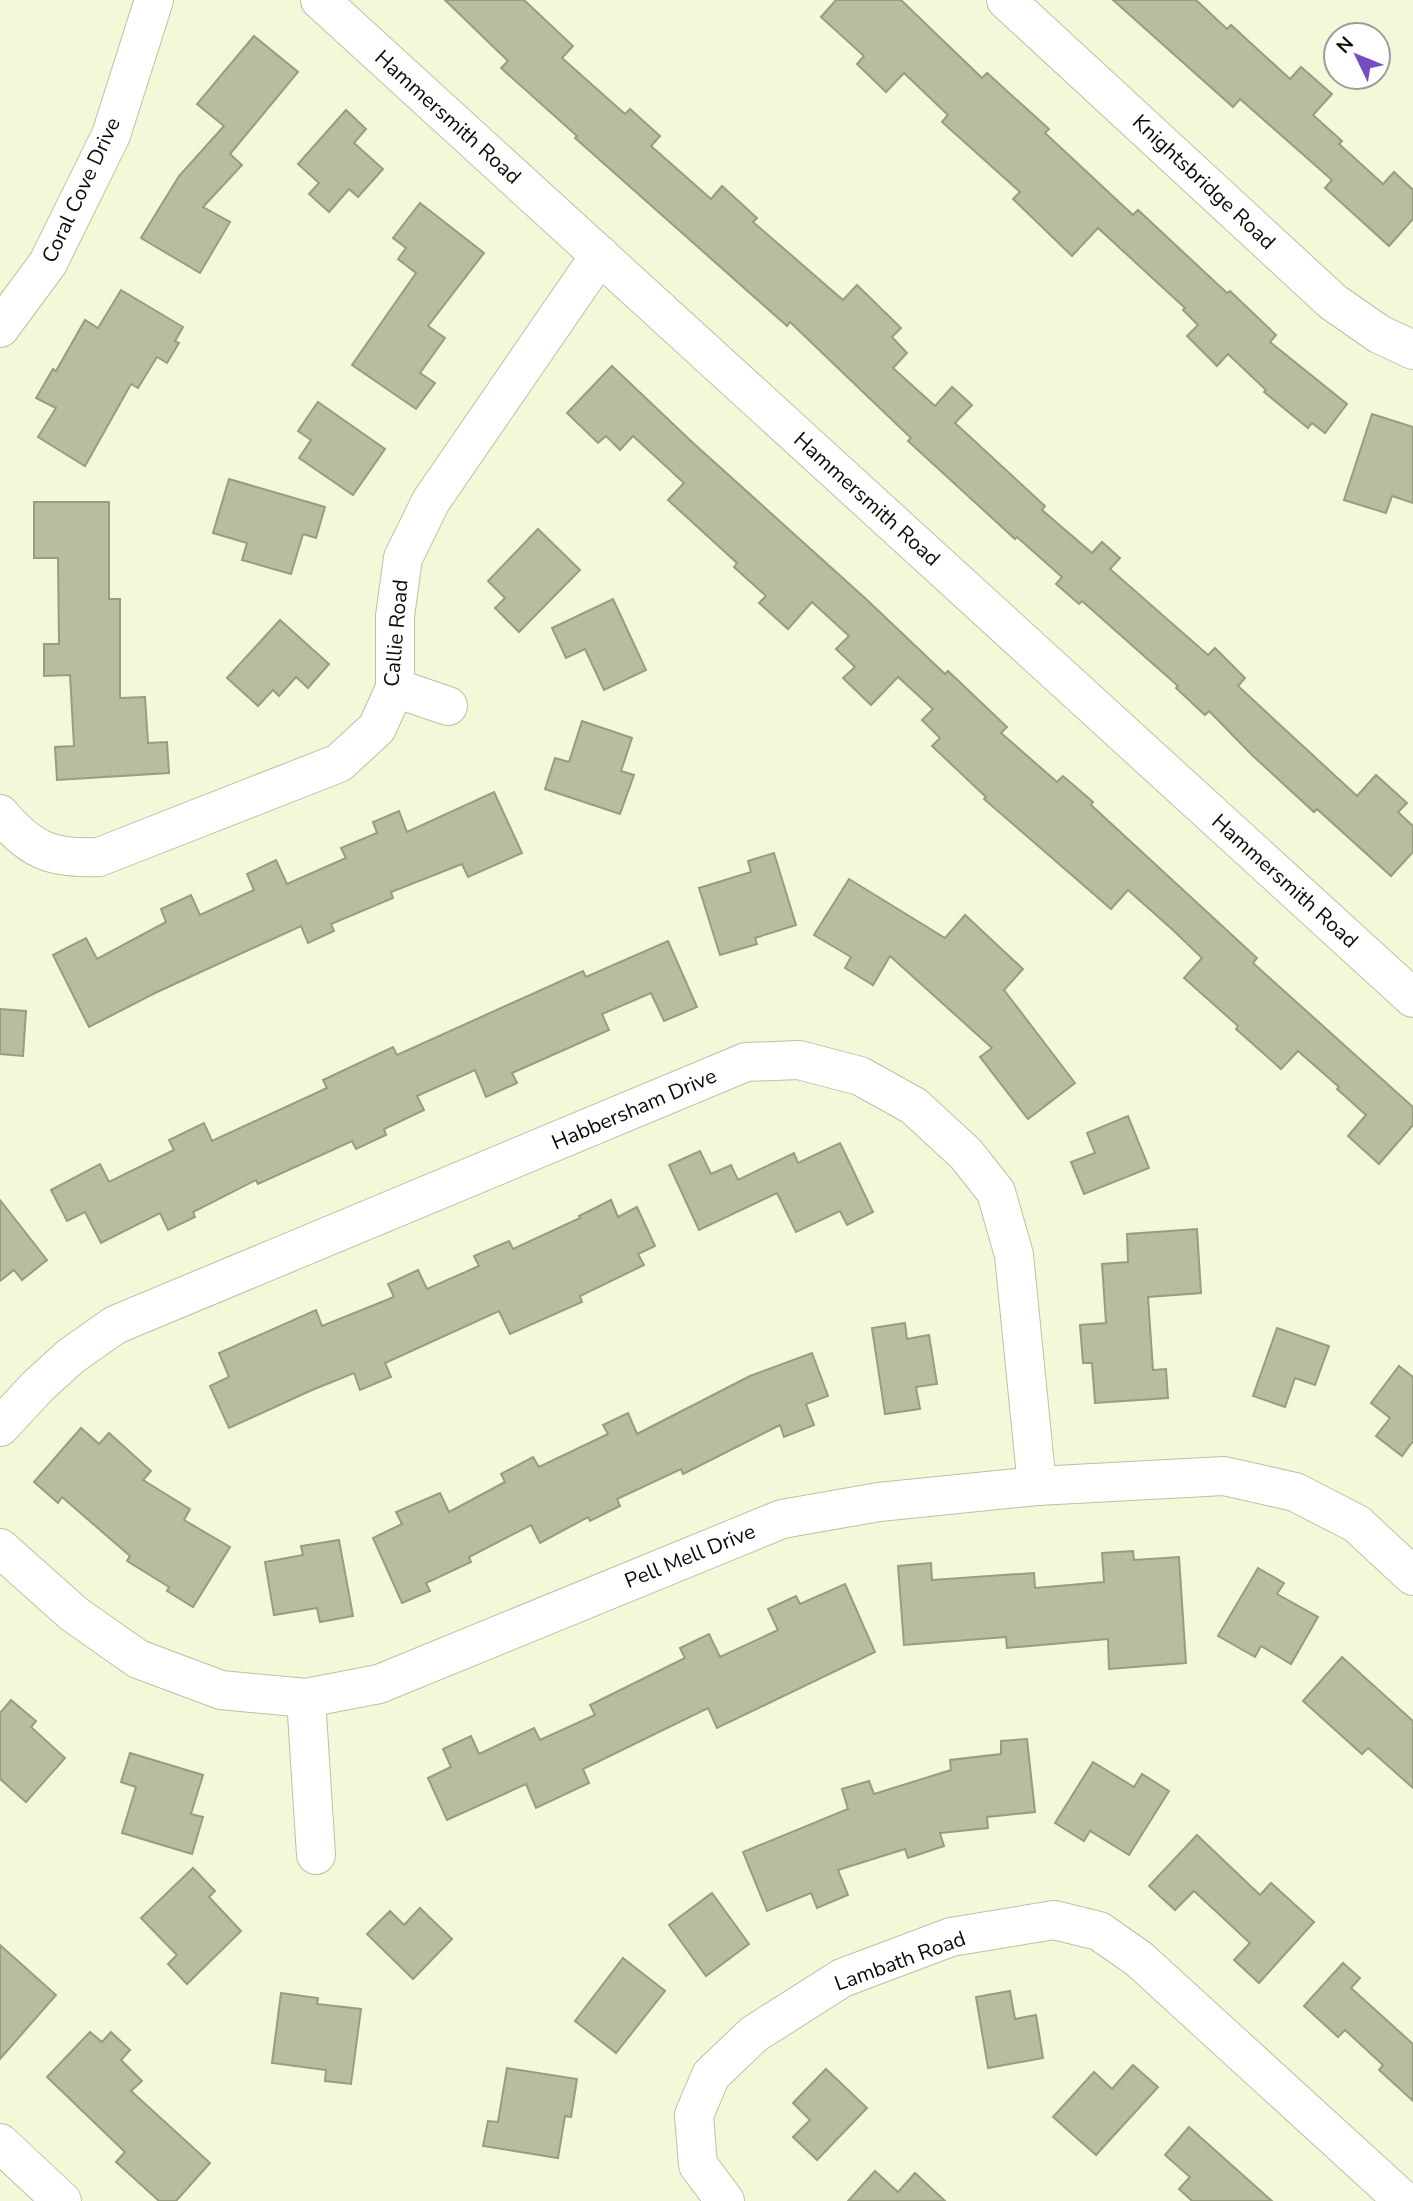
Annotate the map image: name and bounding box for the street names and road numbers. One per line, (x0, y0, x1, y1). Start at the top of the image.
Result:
street label: Hammersmith Road (369, 44, 527, 190)
street label: Knightsbridge Road (1126, 108, 1282, 256)
street label: Coral Cove Drive (35, 113, 127, 267)
street label: Hammersmith Road (788, 426, 946, 572)
street label: Callie Road (377, 578, 415, 688)
street label: Hammersmith Road (1206, 808, 1364, 954)
street label: Habbersham Drive (547, 1062, 721, 1156)
street label: Pell Mell Drive (621, 1517, 759, 1595)
street label: Lambath Road (831, 1924, 969, 1998)

